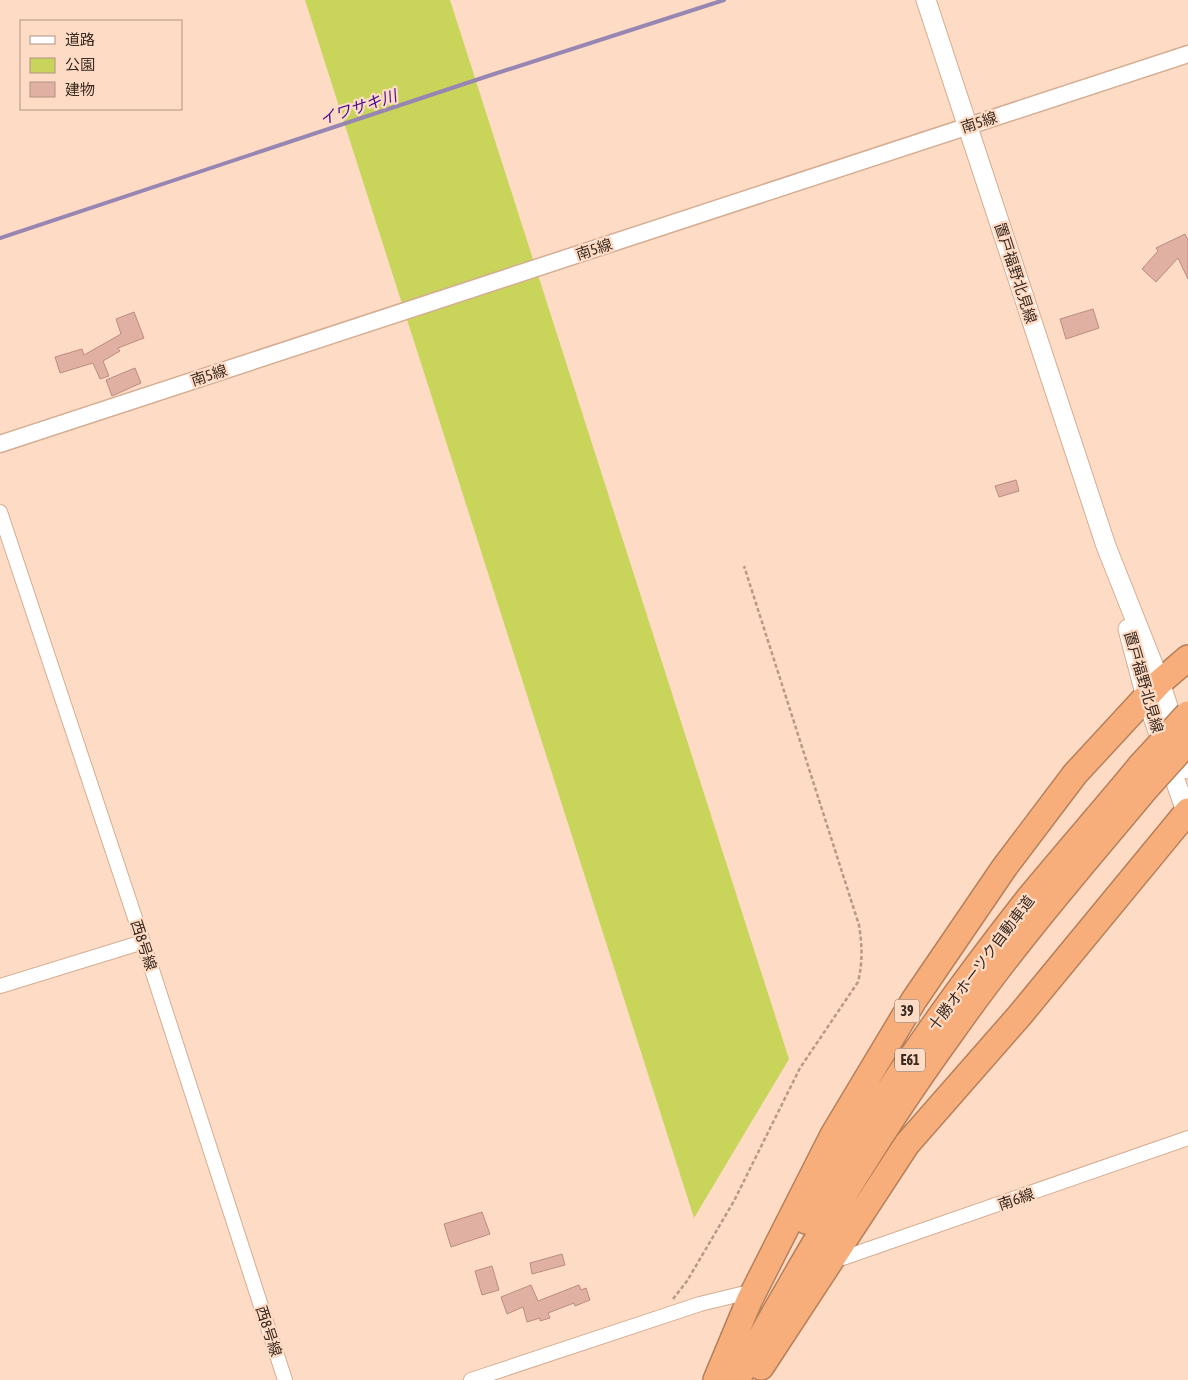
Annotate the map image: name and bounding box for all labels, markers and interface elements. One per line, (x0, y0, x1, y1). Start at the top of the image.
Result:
legend (20, 20, 182, 110)
text: 道路 (65, 31, 95, 48)
text: 公園 (65, 56, 95, 73)
text: 建物 (65, 81, 95, 98)
water label: イワサキ川 (317, 85, 401, 128)
street label: 南5線 (959, 108, 999, 136)
street label: 置戸福野北見線 (992, 220, 1040, 326)
street label: 南5線 (574, 235, 614, 263)
street label: 南5線 (189, 361, 229, 389)
street label: 置戸福野北見線 (1121, 629, 1167, 735)
street label: 十勝オホーツク自動車道 (925, 892, 1037, 1034)
street label: 西8号線 (128, 918, 160, 972)
road number: 39 (894, 999, 920, 1022)
road number: E61 (895, 1048, 925, 1072)
street label: 南6線 (996, 1185, 1036, 1213)
street label: 西8号線 (253, 1304, 285, 1358)

